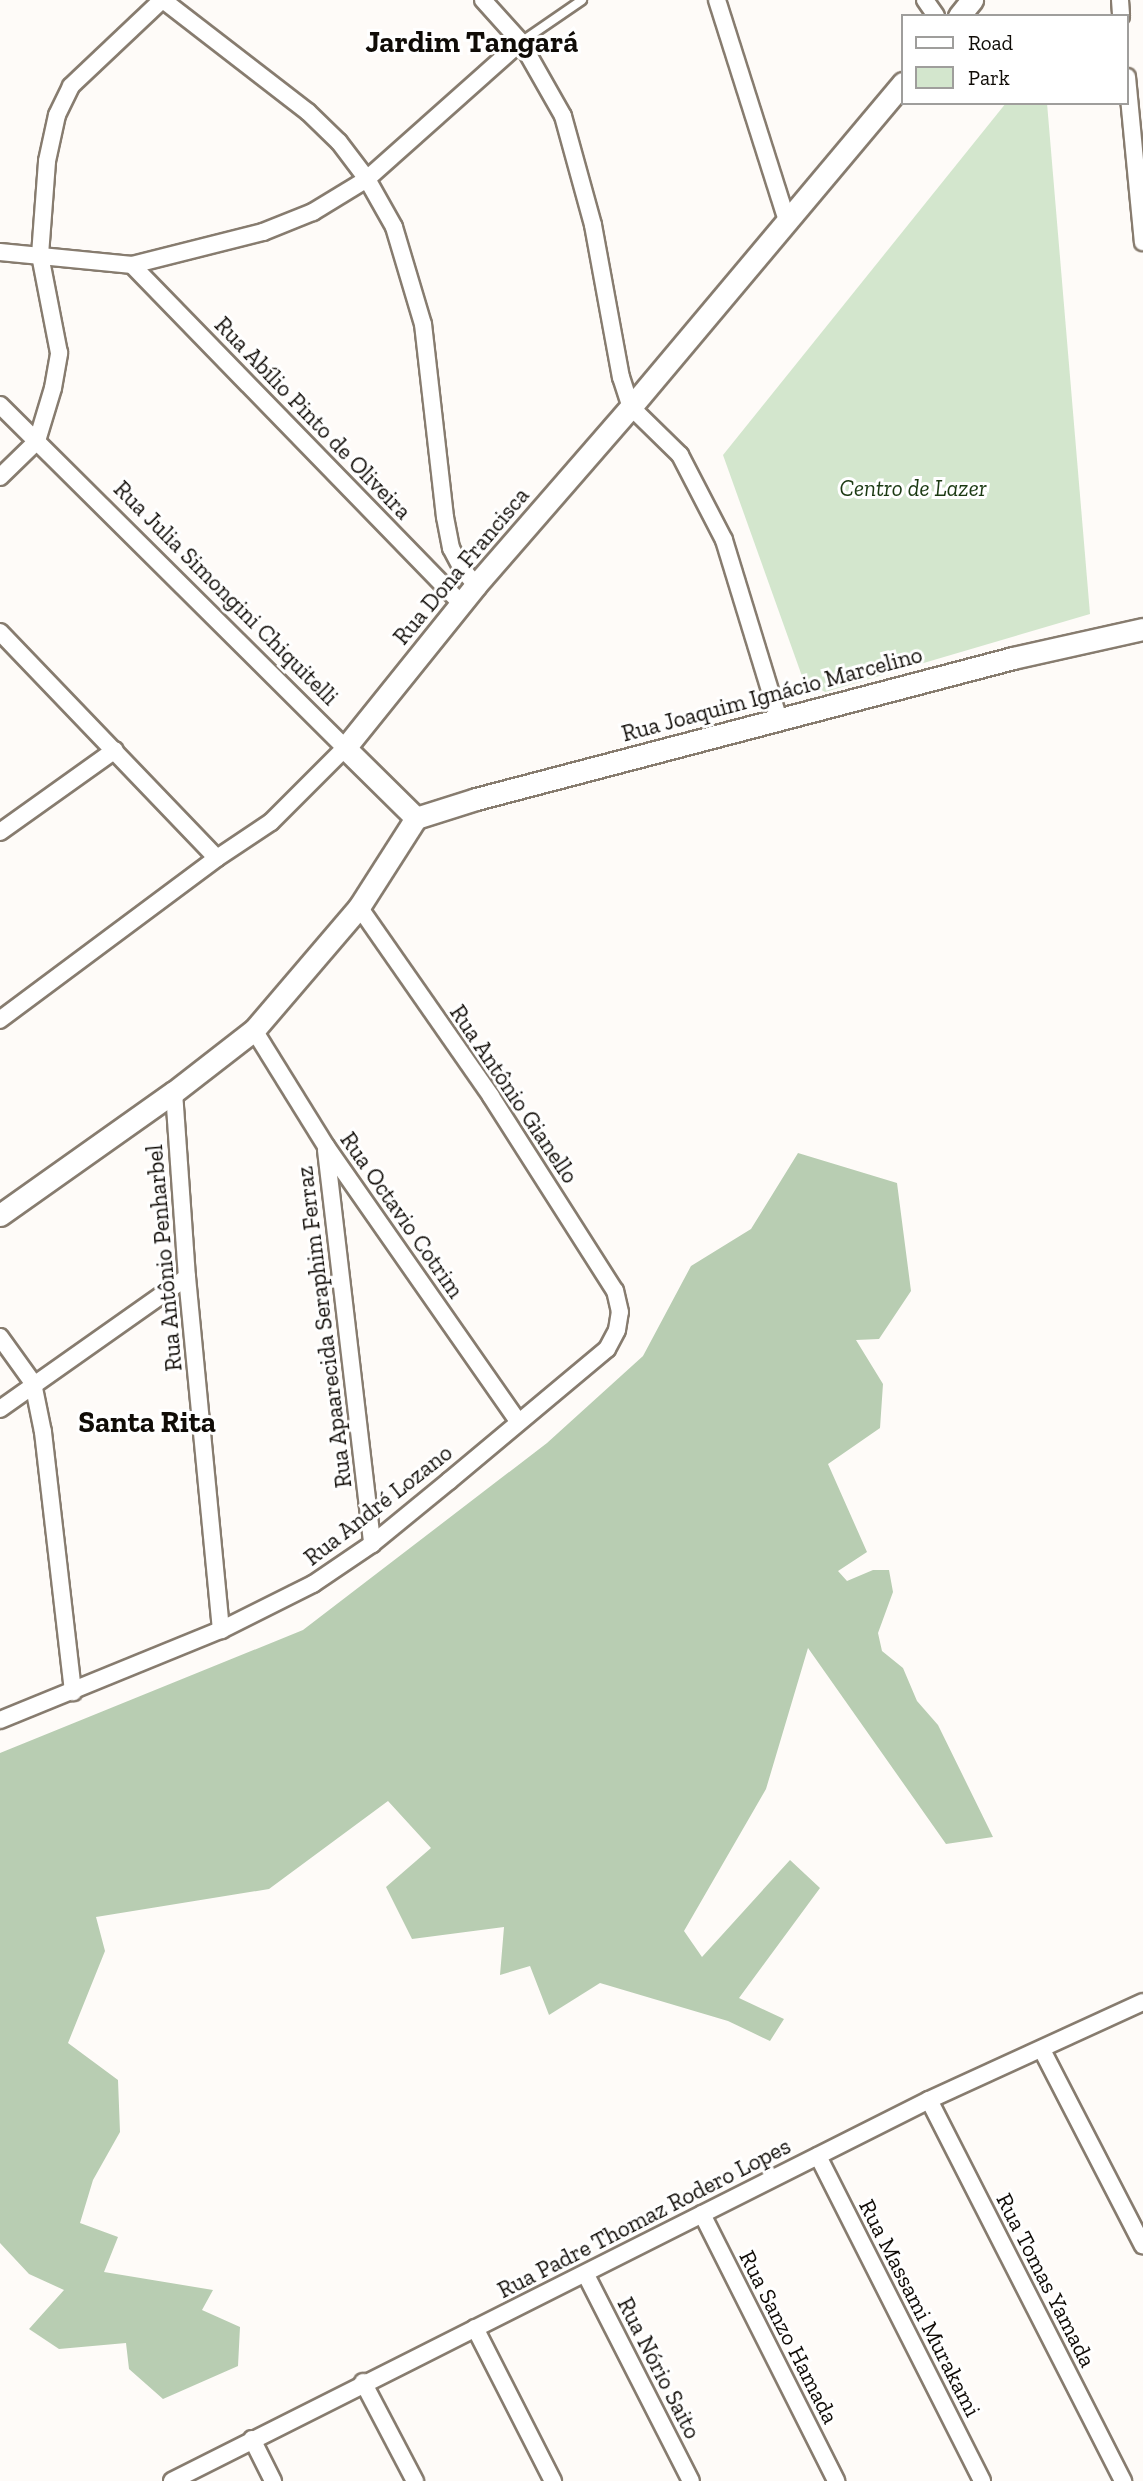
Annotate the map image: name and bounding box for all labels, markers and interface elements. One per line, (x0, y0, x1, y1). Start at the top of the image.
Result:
legend (902, 14, 1129, 105)
district label: Jardim Tangará (366, 24, 578, 60)
text: Road (968, 30, 1013, 55)
text: Park (968, 65, 1010, 90)
street label: Rua Abílio Pinto de Oliveira (209, 311, 417, 525)
park label: Centro de Lazer (839, 474, 987, 502)
street label: Rua Julia Simongini Chiquitelli (108, 475, 344, 711)
street label: Rua Dona Francisca (387, 482, 535, 650)
street label: Rua Joaquim Ignácio Marcelino (618, 640, 926, 748)
street label: Rua Antônio Gianello (444, 999, 584, 1189)
street label: Rua Octavio Cotrim (334, 1127, 470, 1303)
street label: Rua Antônio Penharbel (140, 1143, 188, 1373)
street label: Rua Apaarecida Seraphim Ferraz (291, 1164, 357, 1490)
district label: Santa Rita (78, 1404, 216, 1440)
street label: Rua André Lozano (298, 1438, 458, 1572)
street label: Rua Padre Thomaz Rodero Lopes (493, 2132, 795, 2304)
street label: Rua Tomas Yamada (990, 2188, 1102, 2372)
street label: Rua Massami Murakami (853, 2195, 987, 2421)
street label: Rua Sanzo Hamada (733, 2246, 845, 2428)
street label: Rua Nório Saito (612, 2293, 706, 2443)

